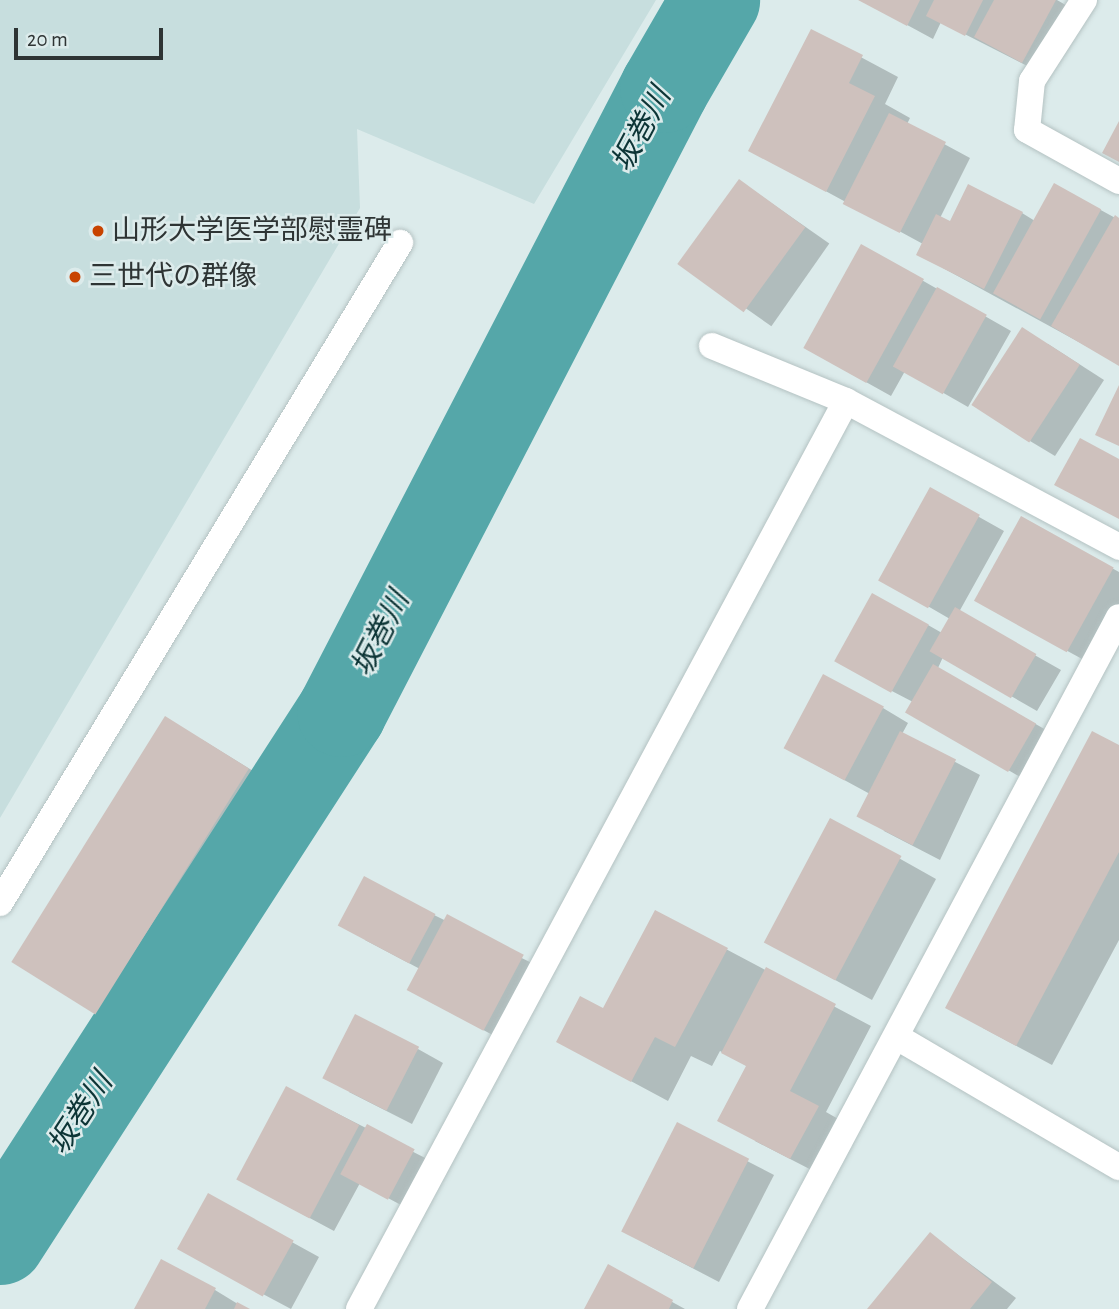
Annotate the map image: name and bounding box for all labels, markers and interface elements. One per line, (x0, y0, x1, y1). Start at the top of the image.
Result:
scale bar (18, 14, 166, 58)
text: 20 m (27, 29, 68, 50)
water label: 坂巻川 (605, 82, 679, 178)
place label: 山形大学医学部慰霊碑 (112, 214, 392, 248)
marker: 山形大学医学部慰霊碑 (90, 223, 106, 239)
place label: 三世代の群像 (89, 260, 257, 294)
marker: 三世代の群像 (67, 269, 83, 285)
water label: 坂巻川 (345, 586, 417, 682)
water label: 坂巻川 (41, 1066, 121, 1162)

